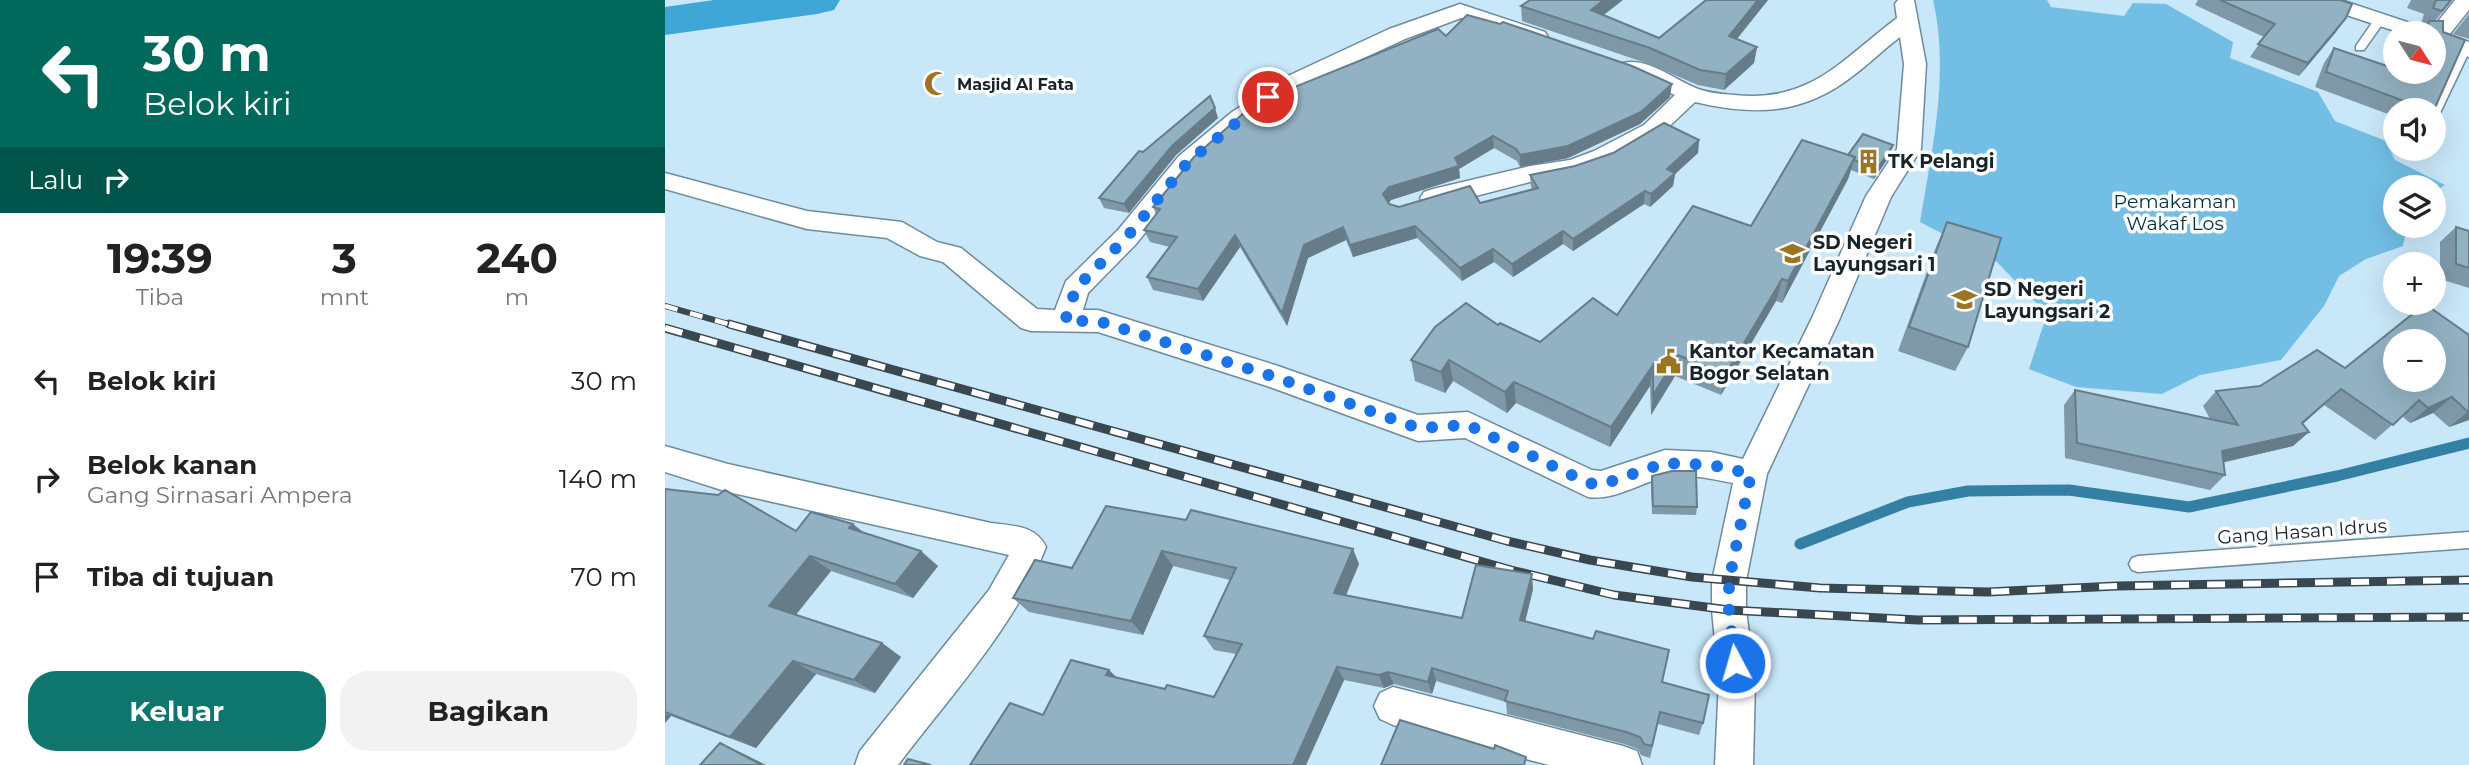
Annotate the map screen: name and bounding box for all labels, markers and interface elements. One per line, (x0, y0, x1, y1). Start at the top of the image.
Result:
north arrow (2383, 21, 2447, 84)
map controls (2383, 21, 2446, 392)
text: 30 m (143, 24, 271, 83)
icon: left (28, 28, 119, 119)
pin (1238, 67, 1298, 127)
mosque icon: Masjid Al Fata (923, 70, 951, 98)
place label: Masjid Al Fata (957, 75, 1074, 94)
icon: arrive (1249, 78, 1287, 116)
text: Belok kiri (143, 84, 292, 123)
button: sound (2383, 98, 2446, 161)
building icon: TK Pelangi (1854, 147, 1882, 175)
place label: TK Pelangi (1888, 150, 1995, 173)
icon: right (97, 161, 135, 199)
text: Lalu (28, 164, 83, 196)
button: layers (2383, 175, 2446, 238)
park label: Pemakaman Wakaf Los (2114, 190, 2236, 235)
place label: SD Negeri Layungsari 1 (1813, 231, 1936, 276)
text: 19:39 (107, 232, 213, 284)
text: 3 (332, 232, 357, 284)
text: 240 (476, 232, 558, 284)
school or university icon: SD Negeri Layungsari 1 (1779, 239, 1807, 267)
button: + (2383, 252, 2446, 315)
place label: SD Negeri Layungsari 2 (1984, 278, 2110, 323)
text: Tiba (136, 283, 184, 311)
text: mnt (320, 283, 369, 311)
text: m (505, 283, 529, 311)
school or university icon: SD Negeri Layungsari 2 (1950, 286, 1978, 314)
button: − (2383, 329, 2446, 392)
place label: Kantor Kecamatan Bogor Selatan (1689, 340, 1875, 385)
public building icon: Kantor Kecamatan Bogor Selatan (1655, 348, 1683, 376)
icon: left (28, 362, 66, 400)
text: Belok kiri (87, 365, 216, 397)
text: 30 m (571, 365, 637, 397)
text: Belok kanan (87, 449, 257, 481)
icon: right (28, 460, 66, 498)
text: 140 m (559, 463, 637, 495)
text: Gang Sirnasari Ampera (87, 481, 352, 509)
street label: Gang Hasan Idrus (2216, 514, 2388, 549)
icon: arrive (28, 558, 66, 596)
text: Tiba di tujuan (87, 561, 274, 593)
text: 70 m (571, 561, 637, 593)
position arrow (1698, 626, 1772, 700)
button: Keluar (28, 671, 326, 751)
button: Bagikan (340, 671, 637, 751)

